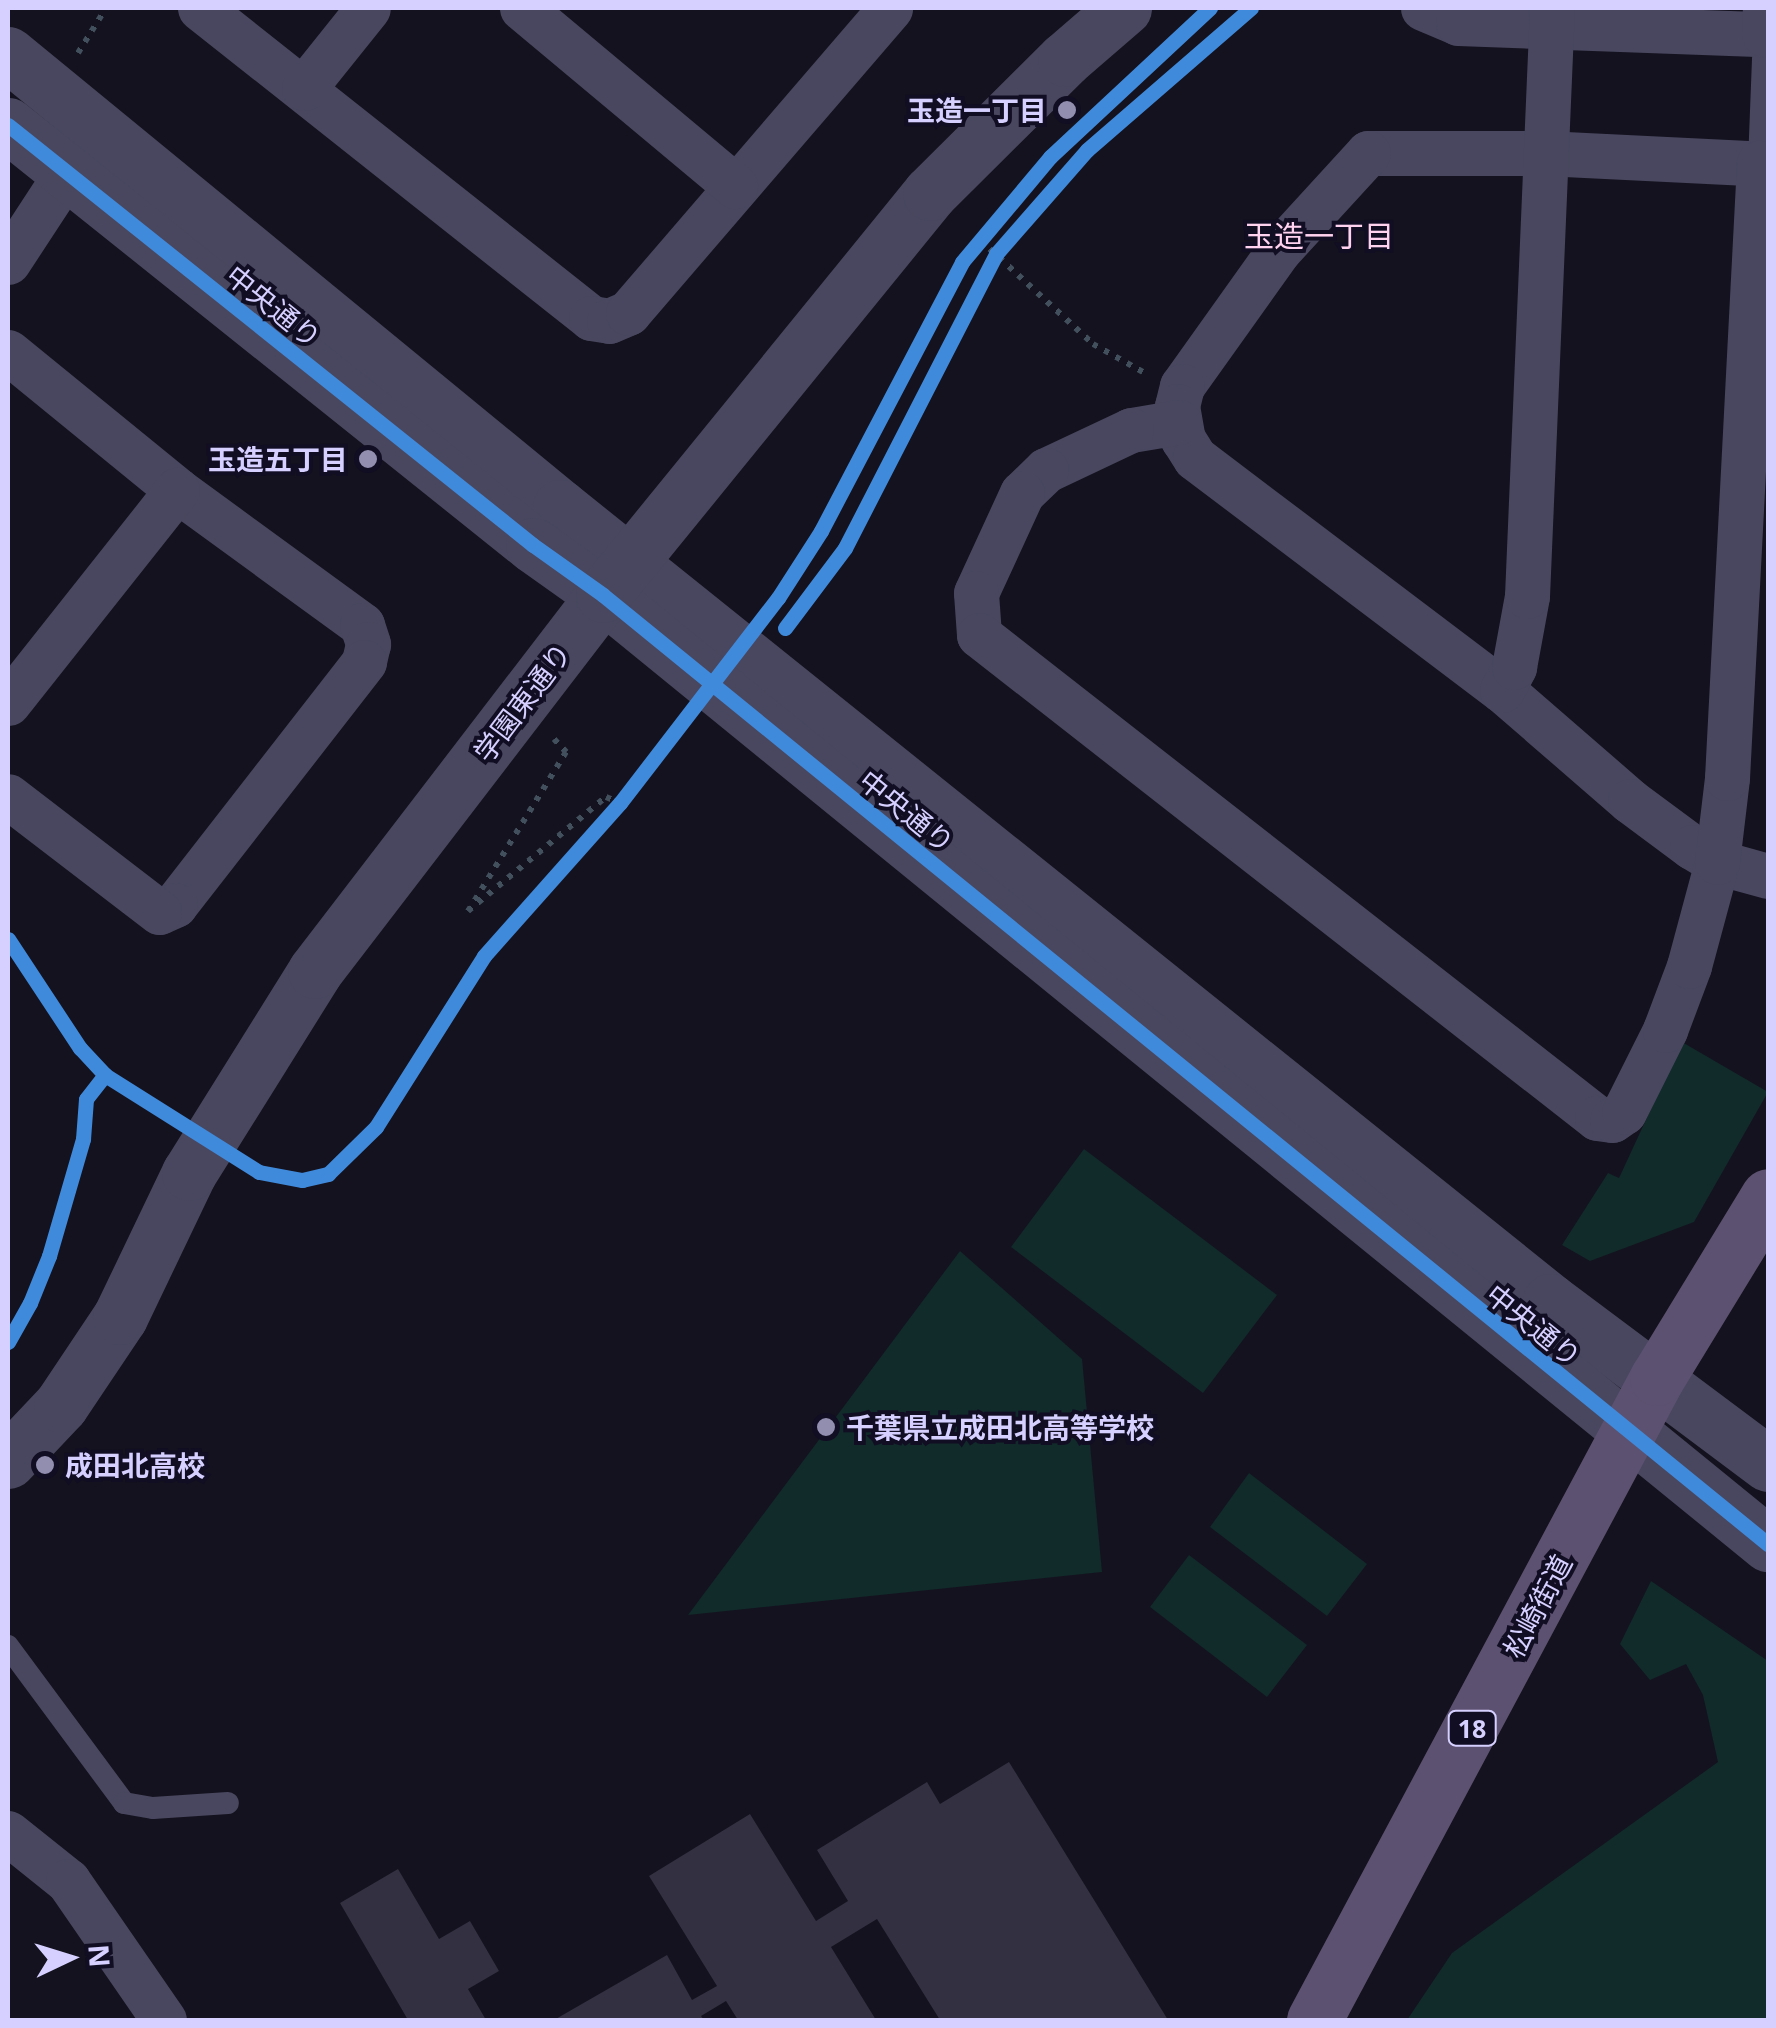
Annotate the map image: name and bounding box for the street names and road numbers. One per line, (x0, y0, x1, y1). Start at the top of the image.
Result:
street label: 中央通り (220, 258, 328, 354)
street label: 学園東通り (466, 636, 578, 768)
street label: 中央通り (853, 763, 961, 859)
street label: 中央通り (1480, 1277, 1588, 1373)
street label: 松崎街道 (1496, 1549, 1578, 1663)
road number: 18 (1447, 1708, 1497, 1748)

